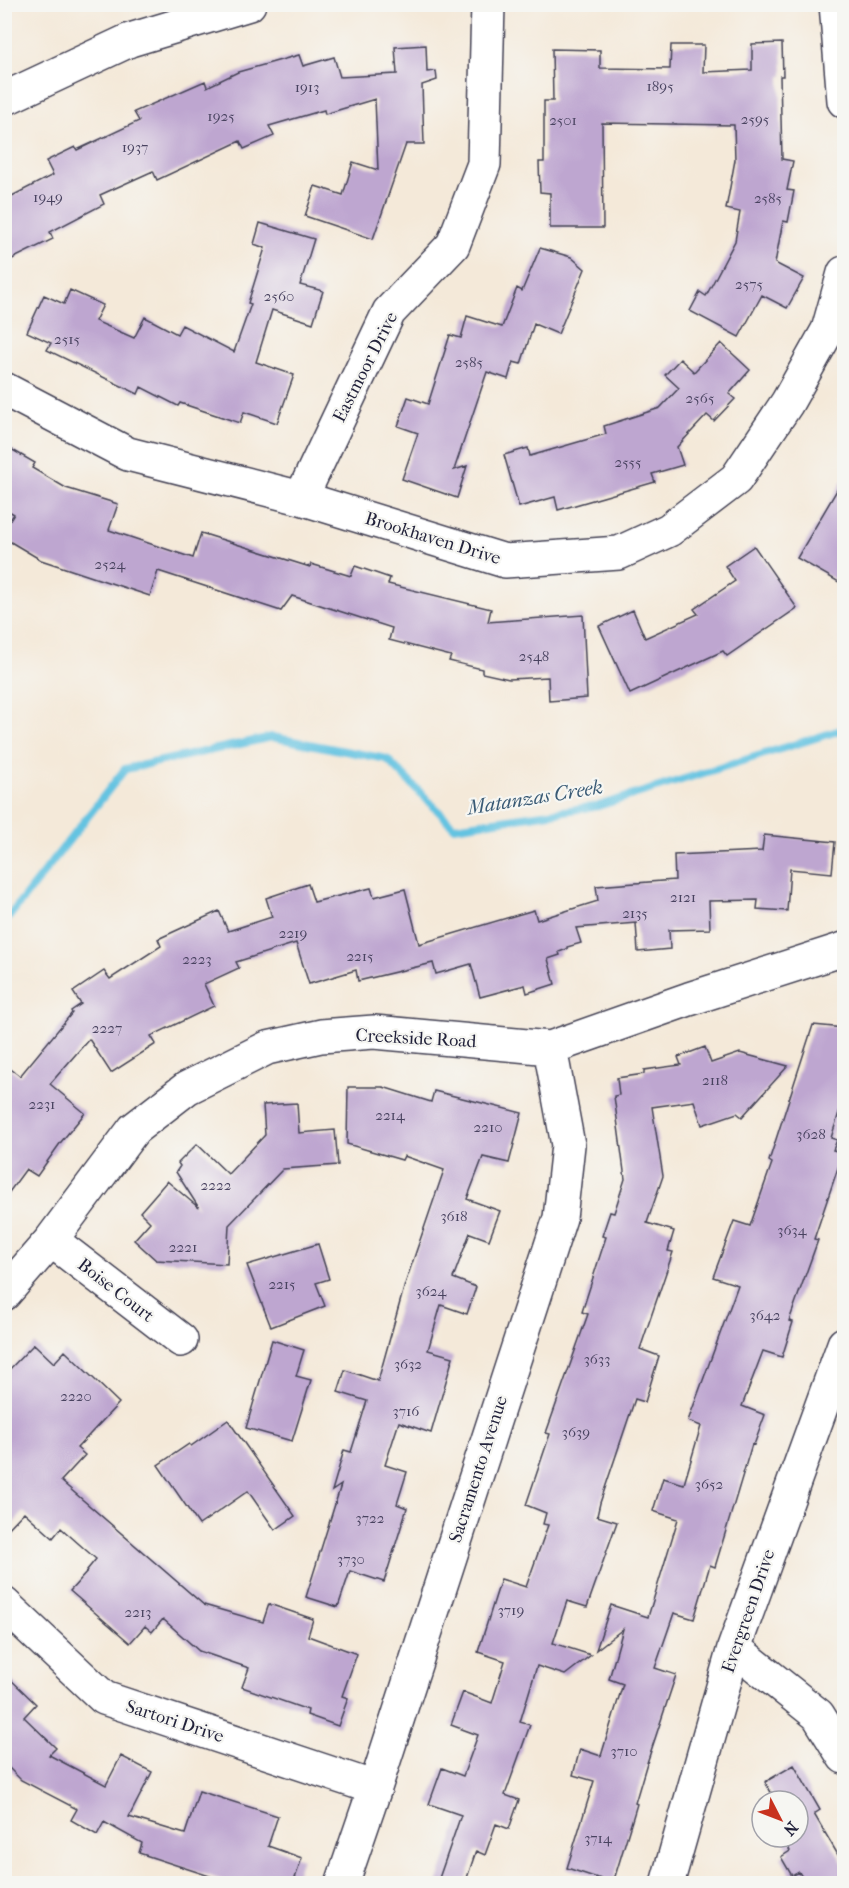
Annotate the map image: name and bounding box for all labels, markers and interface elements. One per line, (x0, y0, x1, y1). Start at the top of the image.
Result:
house number: 1895 (646, 77, 674, 95)
house number: 1913 (295, 78, 319, 96)
house number: 1925 (207, 107, 235, 125)
house number: 2595 (741, 110, 769, 128)
house number: 2501 (549, 111, 577, 129)
house number: 1937 (122, 138, 148, 156)
house number: 1949 (33, 188, 63, 206)
house number: 2585 (754, 189, 782, 207)
house number: 2575 (735, 275, 763, 293)
house number: 2560 (264, 287, 294, 305)
street label: Eastmoor Drive (329, 309, 402, 426)
house number: 2515 (54, 330, 80, 348)
house number: 2585 (455, 353, 483, 371)
house number: 2565 (686, 389, 714, 407)
house number: 2555 (614, 453, 642, 471)
street label: Brookhaven Drive (363, 508, 503, 569)
house number: 2524 (95, 555, 127, 573)
house number: 2548 (519, 647, 549, 665)
water label: Matanzas Creek (464, 775, 604, 820)
house number: 2121 (670, 888, 696, 906)
house number: 2135 (622, 904, 648, 922)
house number: 2219 (279, 924, 307, 942)
house number: 2215 (346, 947, 374, 965)
house number: 2223 (182, 950, 212, 968)
house number: 2227 (92, 1019, 122, 1037)
street label: Creekside Road (355, 1025, 477, 1052)
house number: 2118 (702, 1071, 728, 1089)
house number: 2231 (29, 1095, 55, 1113)
house number: 2214 (375, 1106, 406, 1124)
house number: 2210 (474, 1118, 502, 1136)
house number: 3628 (796, 1125, 826, 1143)
house number: 2222 (201, 1176, 232, 1194)
house number: 3618 (440, 1207, 468, 1225)
house number: 3634 (777, 1221, 808, 1239)
house number: 2221 (169, 1238, 197, 1256)
street label: Boise Court (73, 1254, 158, 1327)
house number: 2215 (268, 1275, 296, 1293)
house number: 3624 (416, 1282, 448, 1300)
house number: 3642 (750, 1306, 781, 1324)
house number: 3633 (584, 1350, 610, 1368)
house number: 3632 (394, 1355, 422, 1373)
house number: 2220 (60, 1387, 92, 1405)
street label: Sacramento Avenue (445, 1393, 512, 1545)
house number: 3716 (393, 1402, 420, 1420)
house number: 3639 (562, 1423, 590, 1441)
house number: 3652 (695, 1475, 724, 1493)
house number: 3722 (356, 1509, 385, 1527)
street label: Evergreen Drive (718, 1547, 779, 1676)
house number: 3730 (337, 1550, 365, 1568)
house number: 3719 (498, 1601, 524, 1619)
house number: 2213 (125, 1603, 151, 1621)
street label: Sartori Drive (123, 1696, 226, 1747)
house number: 3710 (611, 1742, 637, 1760)
north arrow (750, 1789, 810, 1849)
text: N (779, 1818, 802, 1840)
house number: 3714 (584, 1829, 613, 1847)

